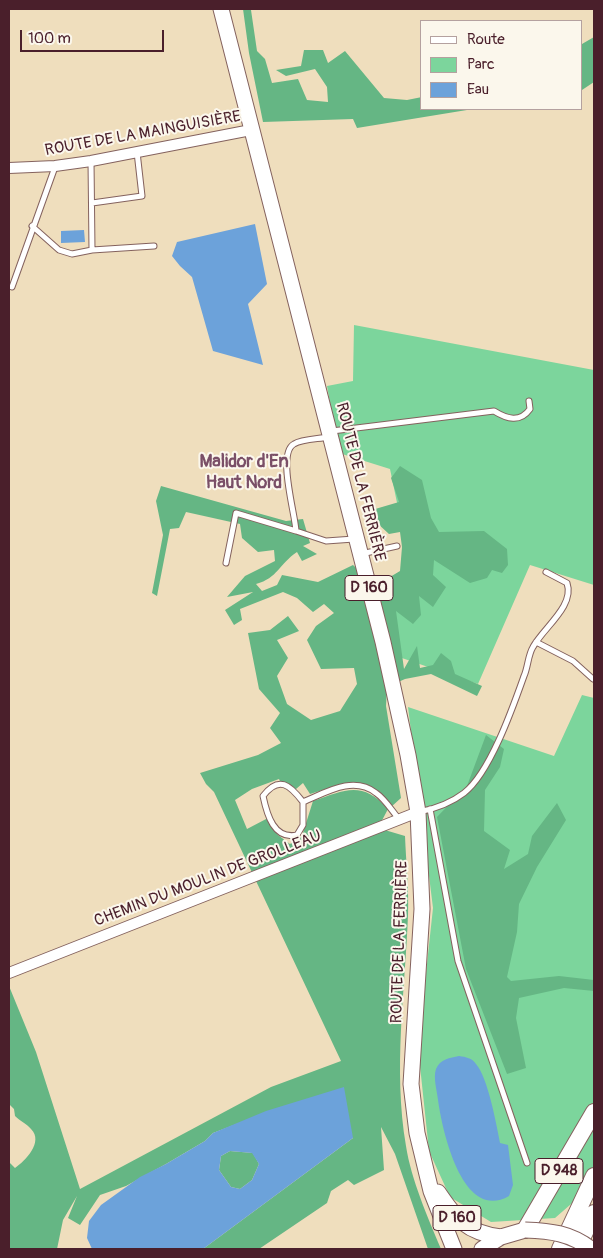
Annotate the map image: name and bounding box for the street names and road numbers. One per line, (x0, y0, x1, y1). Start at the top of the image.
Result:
street label: ROUTE DE LA MAINGUISIÈRE (43, 107, 243, 161)
street label: ROUTE DE LA FERRIÈRE (331, 401, 389, 563)
road number: D 160 (345, 576, 393, 600)
street label: CHEMIN DU MOULIN DE GROLLEAU (92, 827, 324, 931)
street label: ROUTE DE LA FERRIÈRE (388, 860, 412, 1024)
road number: D 948 (535, 1158, 583, 1184)
road number: D 160 (433, 1206, 481, 1230)

